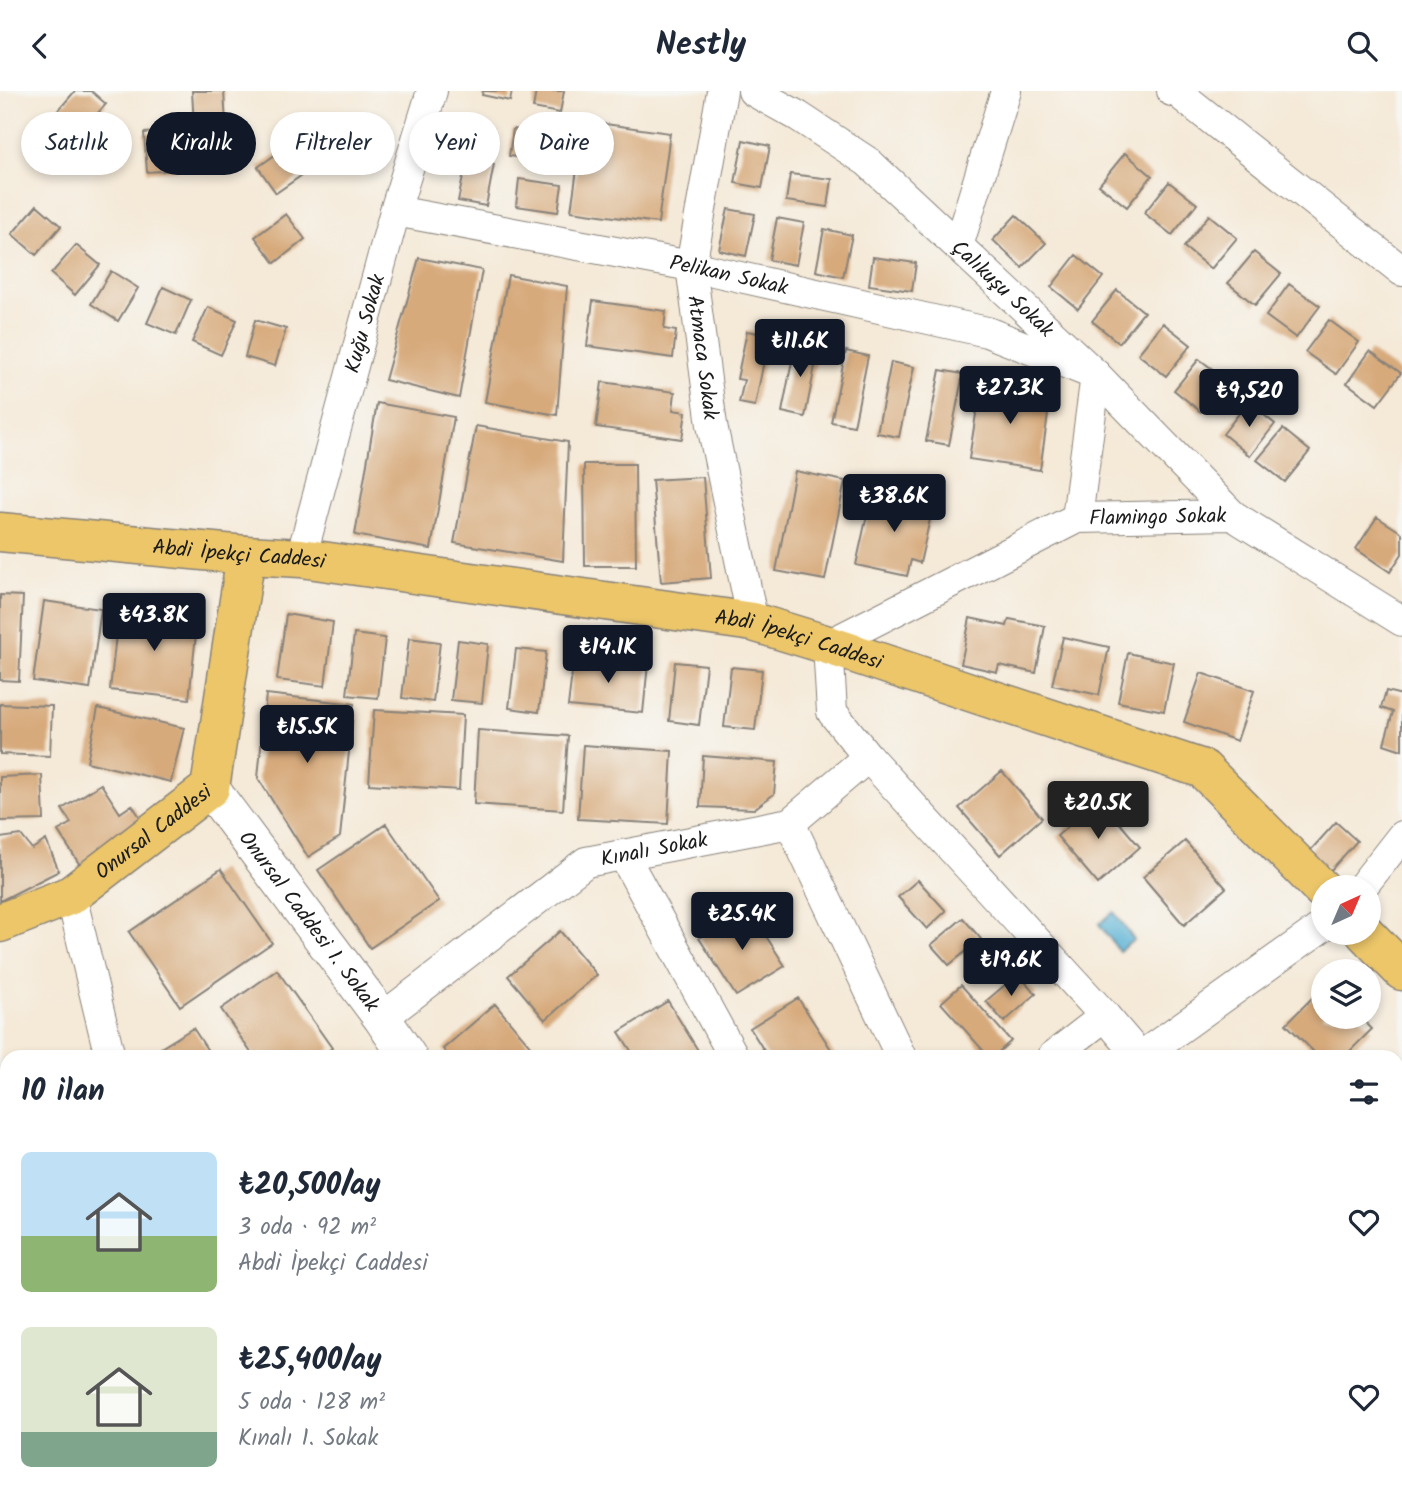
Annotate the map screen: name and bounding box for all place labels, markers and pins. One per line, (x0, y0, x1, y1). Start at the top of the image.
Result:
pin: ₺11.6K (743, 320, 857, 379)
pin: ₺27.3K (953, 367, 1067, 426)
pin: ₺9,520 (1192, 369, 1306, 429)
pin: ₺38.6K (837, 475, 951, 534)
pin: ₺43.8K (97, 594, 211, 653)
pin: ₺14.1K (551, 625, 665, 685)
pin: ₺15.5K (250, 705, 364, 765)
pin: ₺20.5K (1041, 781, 1155, 841)
pin: ₺25.4K (685, 893, 799, 952)
pin: ₺19.6K (954, 939, 1068, 998)

